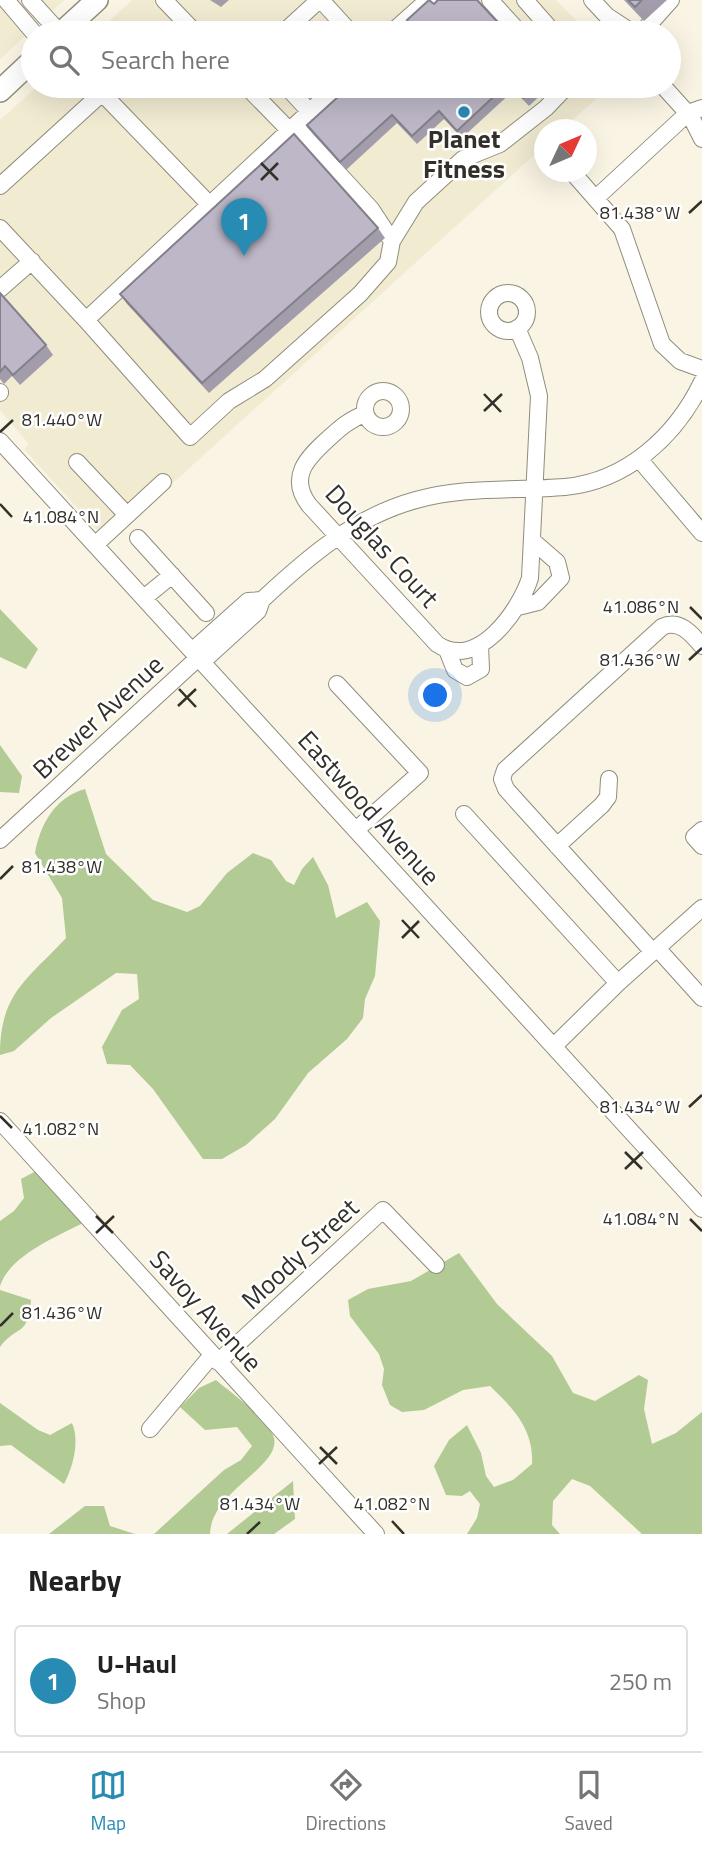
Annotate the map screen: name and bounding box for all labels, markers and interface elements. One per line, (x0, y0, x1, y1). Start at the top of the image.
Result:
search box (21, 21, 681, 98)
text: Search here (101, 40, 230, 79)
icon: search (45, 41, 83, 79)
marker: Planet Fitness (456, 104, 472, 120)
place label: Planet Fitness (423, 119, 505, 188)
north arrow (534, 119, 597, 182)
pin: 1 (221, 198, 267, 256)
text: 81.438°W (600, 199, 680, 226)
text: 81.440°W (22, 406, 102, 433)
street label: Douglas Court (316, 475, 448, 616)
text: 41.084°N (23, 503, 99, 530)
text: 41.086°N (603, 593, 679, 620)
street label: Brewer Avenue (23, 646, 172, 788)
text: 81.436°W (600, 646, 680, 673)
your location (418, 678, 452, 712)
street label: Eastwood Avenue (289, 722, 450, 894)
text: 81.438°W (22, 853, 102, 880)
text: 81.434°W (600, 1093, 680, 1120)
text: 41.082°N (23, 1115, 99, 1142)
street label: Moody Street (232, 1189, 367, 1318)
text: 41.084°N (603, 1205, 679, 1232)
street label: Savoy Avenue (141, 1241, 272, 1380)
text: 81.436°W (22, 1299, 102, 1326)
text: 81.434°W (220, 1490, 300, 1517)
text: 41.082°N (354, 1490, 430, 1517)
text: Nearby (28, 1557, 121, 1603)
text: U-Haul (97, 1644, 177, 1683)
text: 1 (47, 1664, 59, 1699)
text: 250 m (609, 1664, 672, 1699)
text: Shop (97, 1683, 146, 1718)
tab: Map (89, 1766, 127, 1837)
tab: Directions (306, 1766, 386, 1837)
tab: Saved (564, 1766, 613, 1837)

